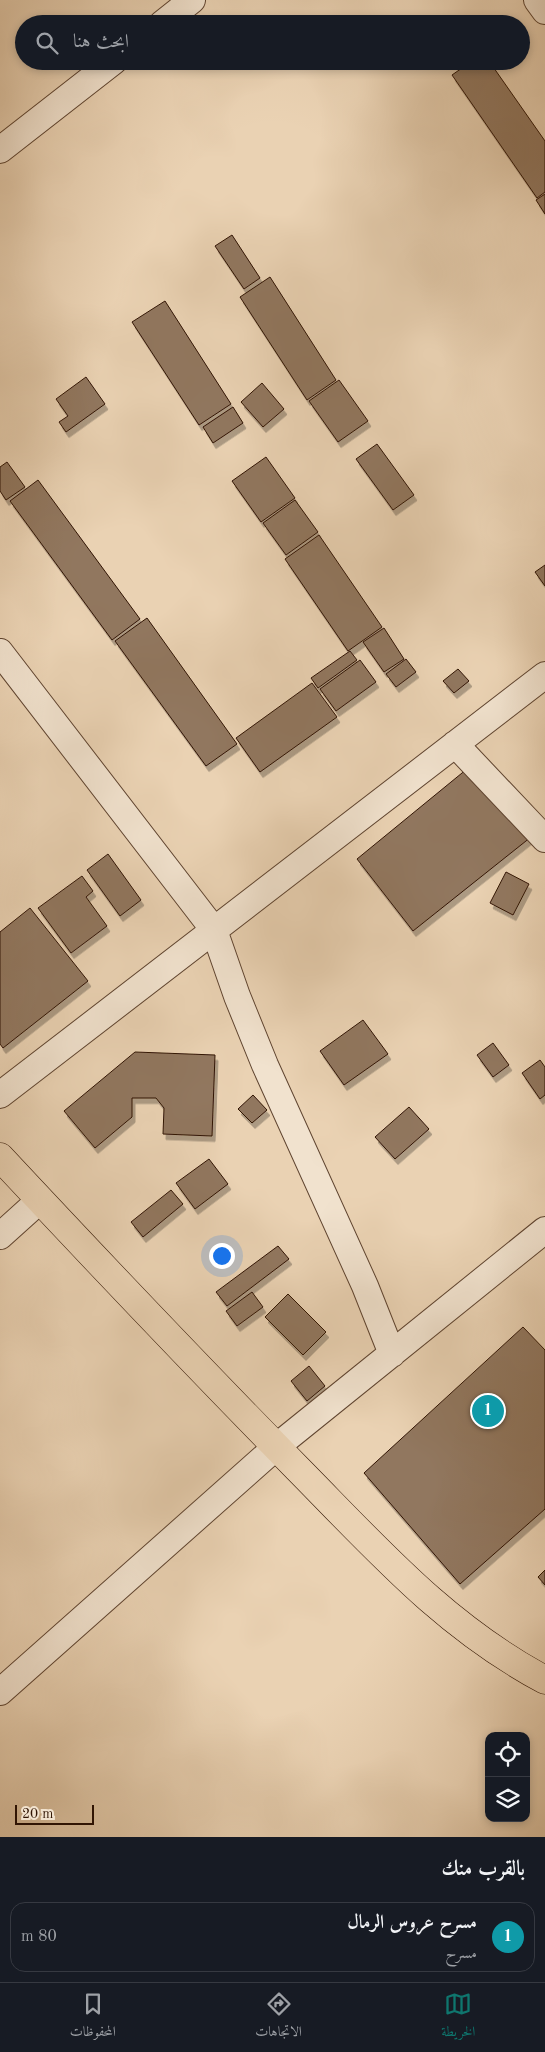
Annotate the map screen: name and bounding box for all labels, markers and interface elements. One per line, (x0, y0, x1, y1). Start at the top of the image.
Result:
search box (15, 15, 530, 70)
icon: search (33, 29, 61, 57)
text: ابحث هنا (73, 33, 129, 52)
your location (209, 1243, 235, 1269)
pin: 1 (472, 1392, 504, 1430)
map controls (485, 1732, 530, 1822)
button: locate (485, 1732, 530, 1777)
button: layers (485, 1777, 530, 1822)
scale bar (15, 1802, 94, 1825)
text: 20 m (22, 1807, 53, 1821)
text: بالقرب منك (442, 1859, 525, 1880)
text: مسرح عروس الرمال (347, 1914, 477, 1933)
text: 80 m (21, 1929, 57, 1945)
text: 1 (503, 1929, 513, 1945)
text: مسرح (445, 1946, 477, 1962)
tab: المحفوظات (70, 1990, 116, 2045)
tab: الاتجاهات (255, 1990, 302, 2045)
tab: الخريطة (441, 1990, 475, 2045)

